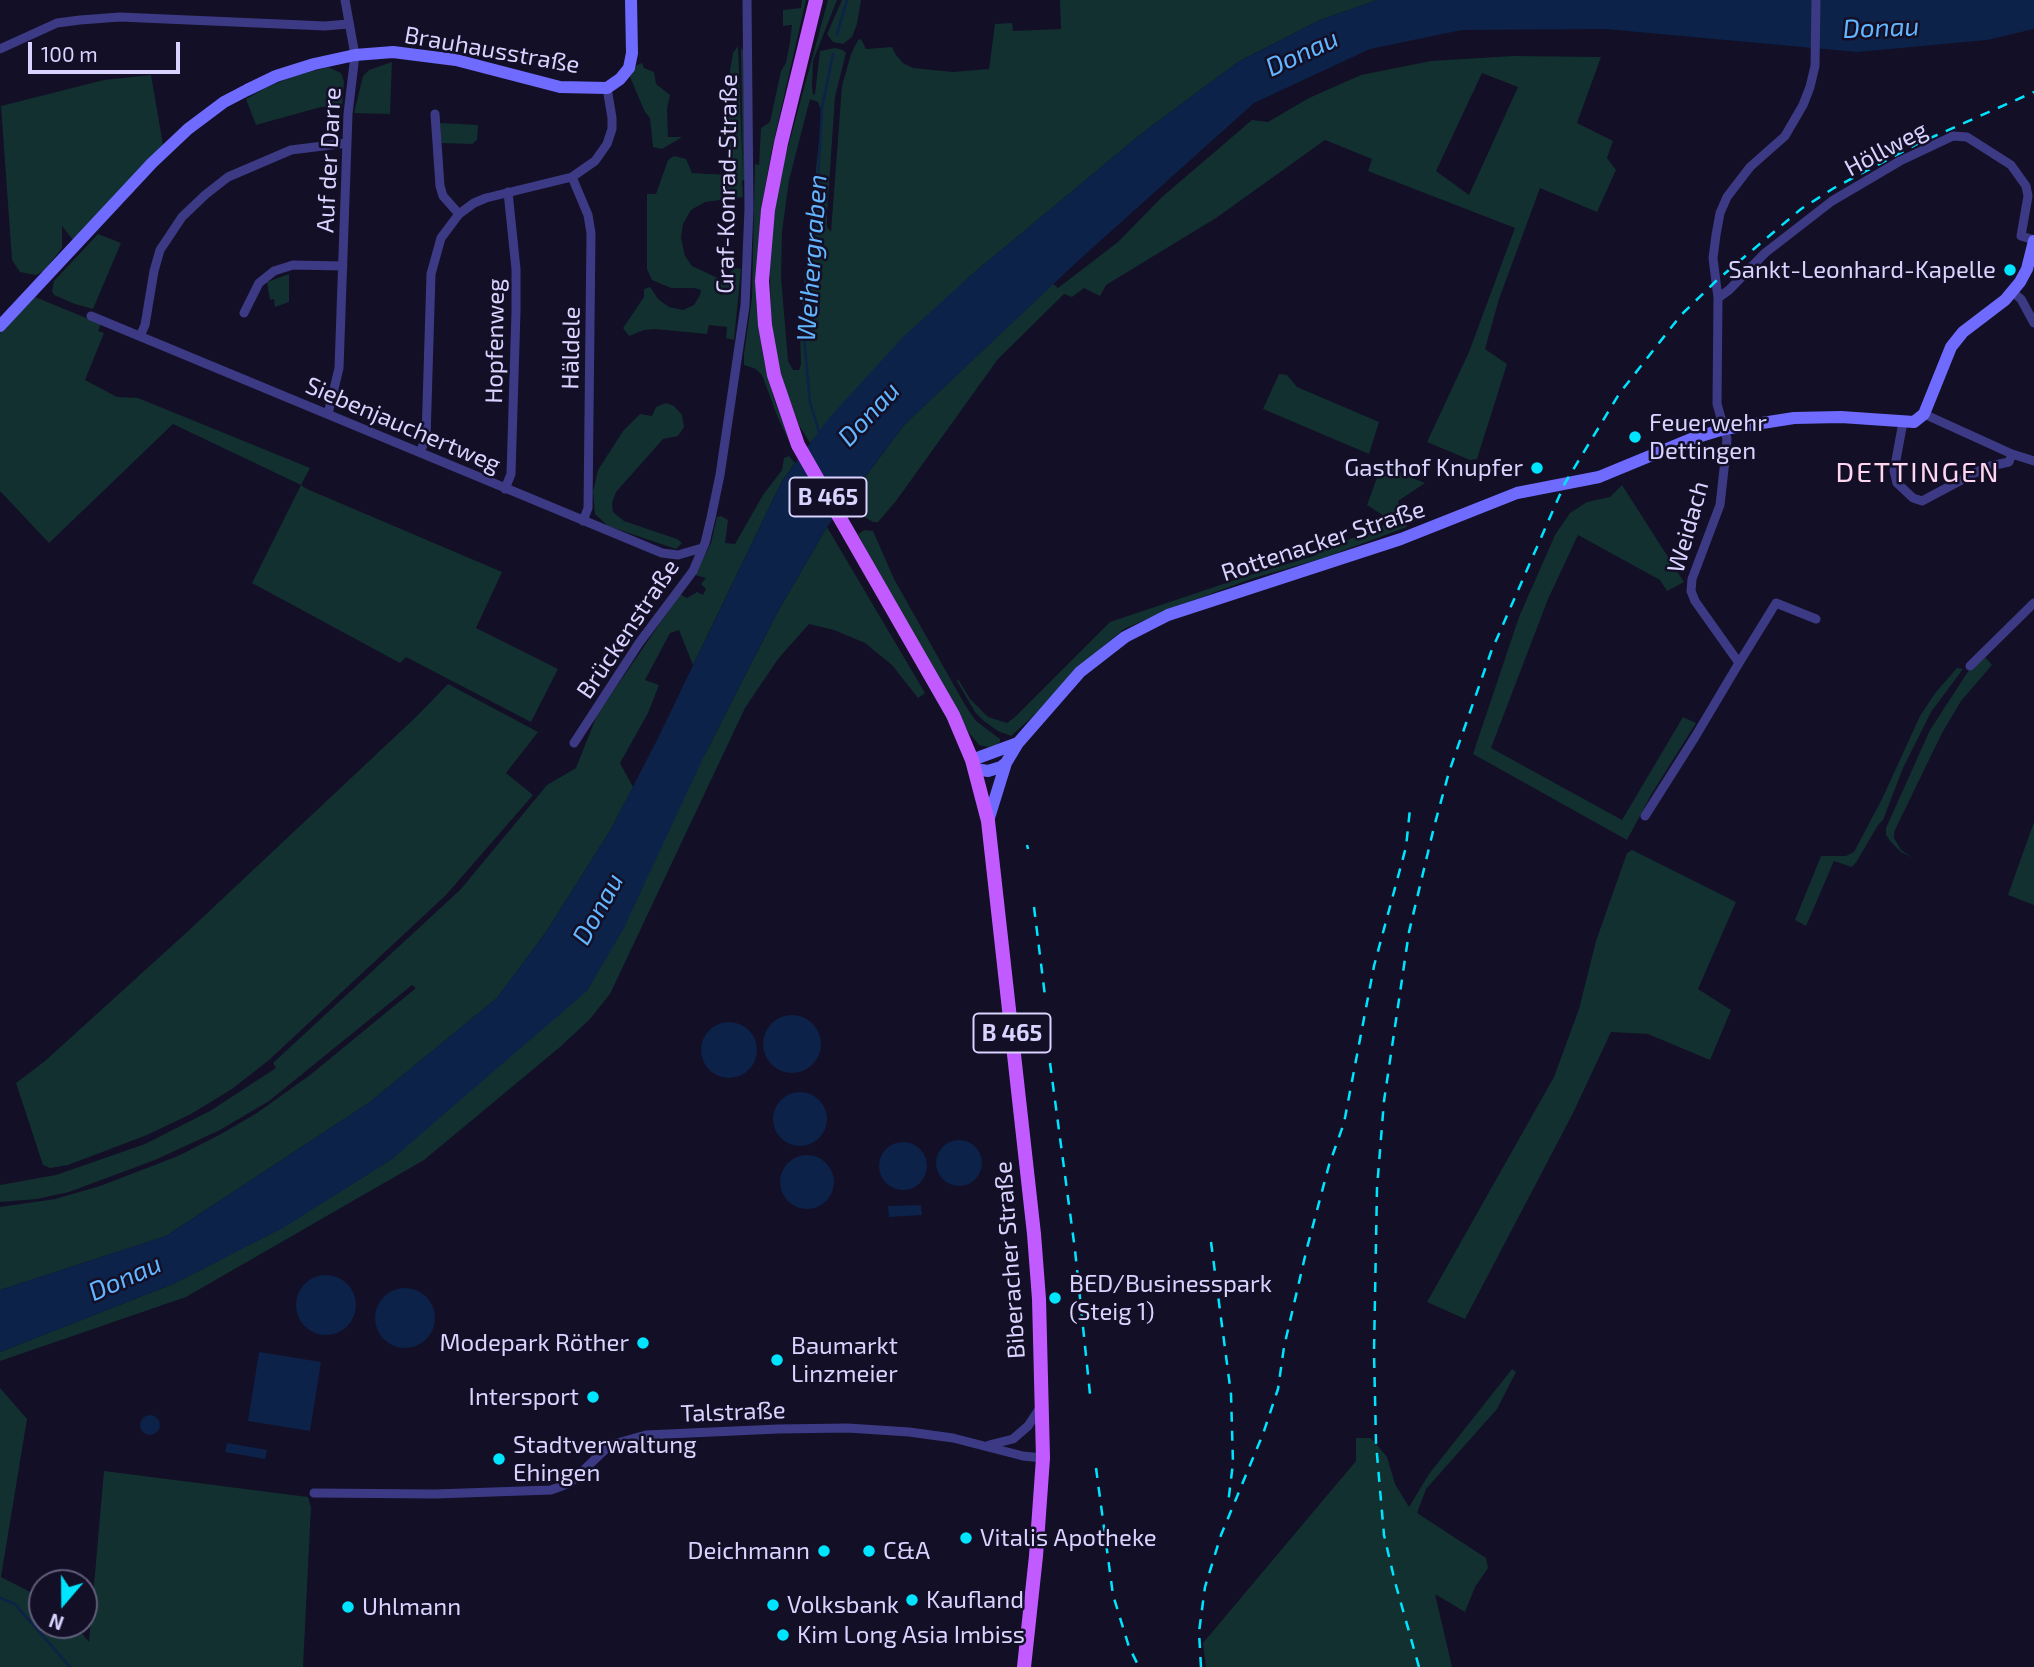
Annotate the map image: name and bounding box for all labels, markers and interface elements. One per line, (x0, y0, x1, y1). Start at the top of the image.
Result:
water label: Donau (1842, 11, 1920, 45)
street label: Brauhausstraße (402, 20, 582, 80)
water label: Donau (1261, 23, 1343, 83)
scale bar (32, 28, 184, 72)
text: 100 m (41, 41, 98, 66)
street label: Graf-Konrad-Straße (711, 74, 743, 294)
street label: Auf der Darre (311, 87, 347, 233)
street label: Höllweg (1840, 115, 1932, 183)
water label: Weihergraben (791, 173, 833, 343)
place label: Sankt-Leonhard-Kapelle (1728, 256, 1996, 284)
marker: Sankt-Leonhard-Kapelle (2002, 262, 2018, 278)
street label: Hopfenweg (480, 278, 510, 404)
street label: Häldele (556, 306, 586, 390)
street label: Siebenjauchertweg (301, 371, 505, 479)
water label: Donau (831, 375, 907, 453)
place label: Feuerwehr Dettingen (1649, 409, 1767, 465)
marker: Feuerwehr Dettingen (1627, 429, 1643, 445)
place label: Gasthof Knupfer (1344, 454, 1523, 482)
district label: DETTINGEN (1837, 456, 1999, 490)
marker: Gasthof Knupfer (1529, 460, 1545, 476)
road number: B 465 (790, 477, 866, 516)
street label: Weidach (1661, 478, 1715, 576)
street label: Rottenacker Straße (1218, 494, 1428, 588)
street label: Brückenstraße (571, 554, 685, 704)
water label: Donau (566, 868, 630, 950)
road number: B 465 (974, 1014, 1050, 1052)
street label: Biberacher Straße (989, 1160, 1031, 1360)
water label: Donau (84, 1248, 166, 1308)
place label: BED/Businesspark (Steig 1) (1069, 1270, 1272, 1326)
marker: BED/Businesspark (Steig 1) (1047, 1290, 1063, 1306)
place label: Modepark Röther (439, 1329, 629, 1357)
place label: Baumarkt Linzmeier (791, 1332, 898, 1388)
marker: Modepark Röther (635, 1335, 651, 1351)
marker: Baumarkt Linzmeier (769, 1352, 785, 1368)
place label: Intersport (469, 1383, 579, 1411)
marker: Intersport (585, 1389, 601, 1405)
street label: Talstraße (680, 1396, 786, 1428)
place label: Stadtverwaltung Ehingen (513, 1431, 697, 1487)
marker: Stadtverwaltung Ehingen (491, 1451, 507, 1467)
place label: Vitalis Apotheke (980, 1524, 1157, 1552)
marker: Vitalis Apotheke (958, 1530, 974, 1546)
place label: Deichmann (687, 1537, 810, 1565)
place label: C&A (883, 1537, 930, 1565)
marker: Deichmann (816, 1543, 832, 1559)
marker: C&A (861, 1543, 877, 1559)
north arrow (28, 1569, 98, 1639)
place label: Kaufland (926, 1586, 1024, 1614)
place label: Volksbank (787, 1591, 899, 1619)
marker: Kaufland (904, 1592, 920, 1608)
place label: Uhlmann (362, 1593, 461, 1621)
marker: Volksbank (765, 1597, 781, 1613)
marker: Uhlmann (340, 1599, 356, 1615)
text: N (46, 1609, 67, 1635)
place label: Kim Long Asia Imbiss (797, 1621, 1025, 1649)
marker: Kim Long Asia Imbiss (775, 1627, 791, 1643)

